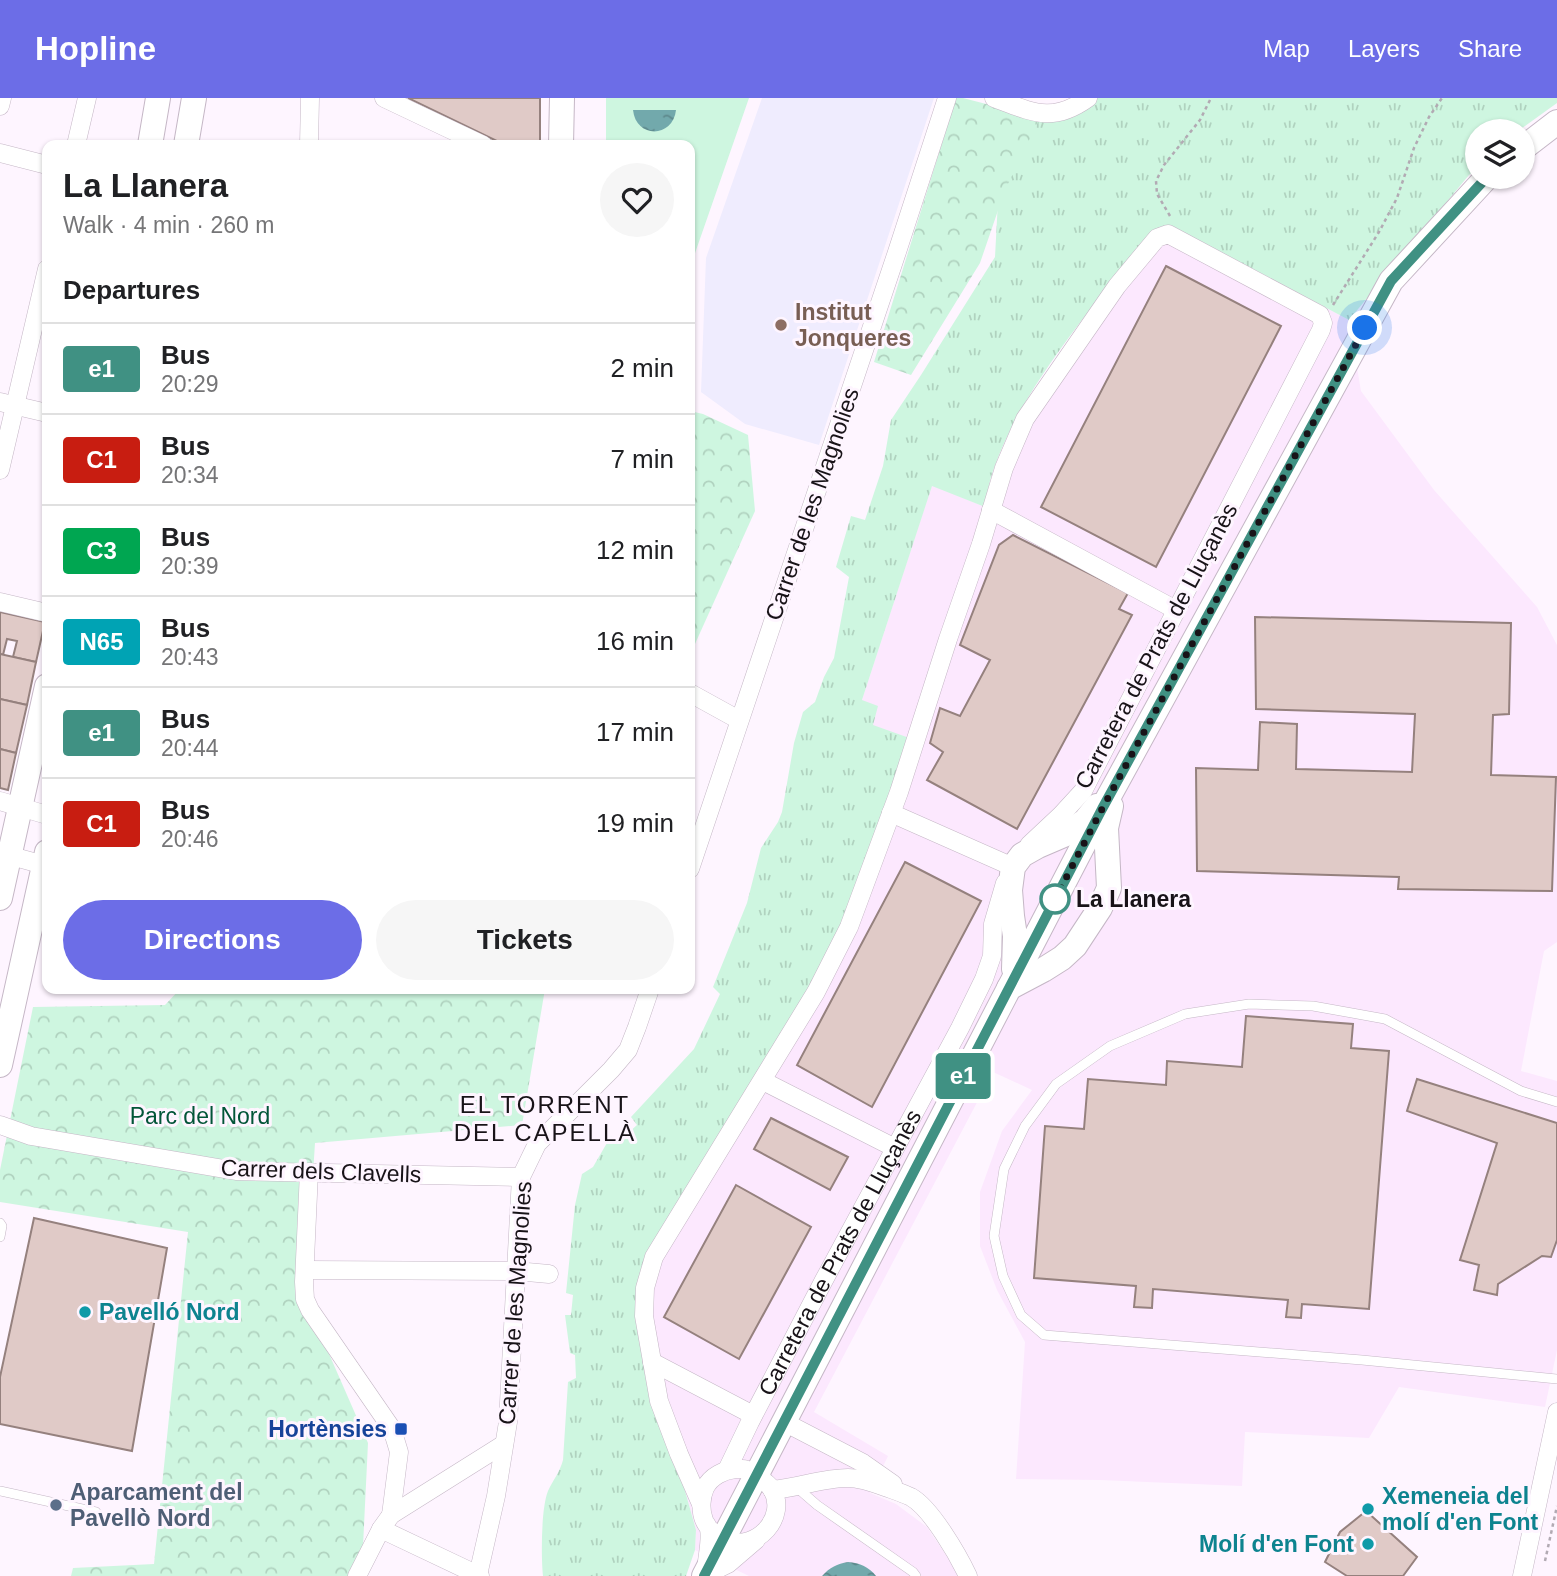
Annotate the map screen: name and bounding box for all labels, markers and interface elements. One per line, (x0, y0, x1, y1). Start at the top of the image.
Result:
text: Hopline (35, 30, 156, 67)
text: Map (1263, 35, 1310, 62)
text: Layers (1348, 35, 1420, 62)
text: Share (1458, 35, 1522, 62)
map controls (1465, 119, 1535, 189)
button: layers (1465, 119, 1535, 189)
button: heart (600, 163, 674, 237)
text: La Llanera (63, 167, 228, 204)
text: Walk · 4 min · 260 m (63, 212, 274, 238)
text: Departures (63, 275, 200, 305)
place label: Institut Jonqueres (795, 299, 911, 351)
your location (1347, 310, 1382, 345)
marker: Institut Jonqueres (773, 317, 789, 333)
text: Bus (161, 340, 210, 370)
text: 2 min (610, 353, 674, 383)
text: e1 (88, 355, 115, 382)
text: 20:29 (161, 371, 219, 397)
street label: Carrer de les Magnolies (760, 384, 864, 624)
text: Bus (161, 431, 210, 461)
text: 7 min (610, 444, 674, 474)
text: C1 (86, 446, 117, 473)
text: 20:34 (161, 462, 219, 488)
street label: Carretera de Prats de Lluçanès (1069, 499, 1243, 793)
text: Bus (161, 522, 210, 552)
text: 12 min (596, 535, 674, 565)
text: C3 (86, 537, 117, 564)
text: 20:39 (161, 553, 219, 579)
text: Bus (161, 613, 210, 643)
text: 16 min (596, 626, 674, 656)
text: N65 (79, 628, 124, 655)
text: 20:43 (161, 644, 219, 670)
text: Bus (161, 704, 210, 734)
text: 17 min (596, 717, 674, 747)
text: e1 (88, 719, 115, 746)
text: 20:44 (161, 735, 219, 761)
text: Bus (161, 795, 210, 825)
text: 19 min (596, 808, 674, 838)
text: C1 (86, 810, 117, 837)
text: 20:46 (161, 826, 219, 852)
marker: La Llanera (1040, 884, 1070, 914)
place label: La Llanera (1076, 886, 1191, 912)
button: Directions (63, 900, 362, 980)
button: Tickets (376, 900, 674, 980)
line badge: e1 (932, 1053, 995, 1099)
text: e1 (950, 1062, 976, 1089)
district label: EL TORRENT DEL CAPELLÀ (454, 1091, 636, 1146)
park label: Parc del Nord (130, 1103, 270, 1129)
street label: Carretera de Prats de Lluçanès (753, 1105, 926, 1400)
street label: Carrer dels Clavells (220, 1155, 422, 1187)
street label: Carrer de les Magnolies (494, 1180, 536, 1426)
place label: Pavelló Nord (99, 1299, 240, 1325)
marker: Pavelló Nord (77, 1304, 93, 1320)
place label: Hortènsies (268, 1416, 387, 1442)
marker: Hortènsies (393, 1421, 409, 1437)
place label: Aparcament del Pavellò Nord (70, 1479, 243, 1531)
place label: Xemeneia del molí d'en Font (1382, 1483, 1539, 1535)
marker: Aparcament del Pavellò Nord (48, 1497, 64, 1513)
marker: Xemeneia del molí d'en Font (1360, 1501, 1376, 1517)
place label: Molí d'en Font (1199, 1531, 1354, 1557)
marker: Molí d'en Font (1360, 1536, 1376, 1552)

